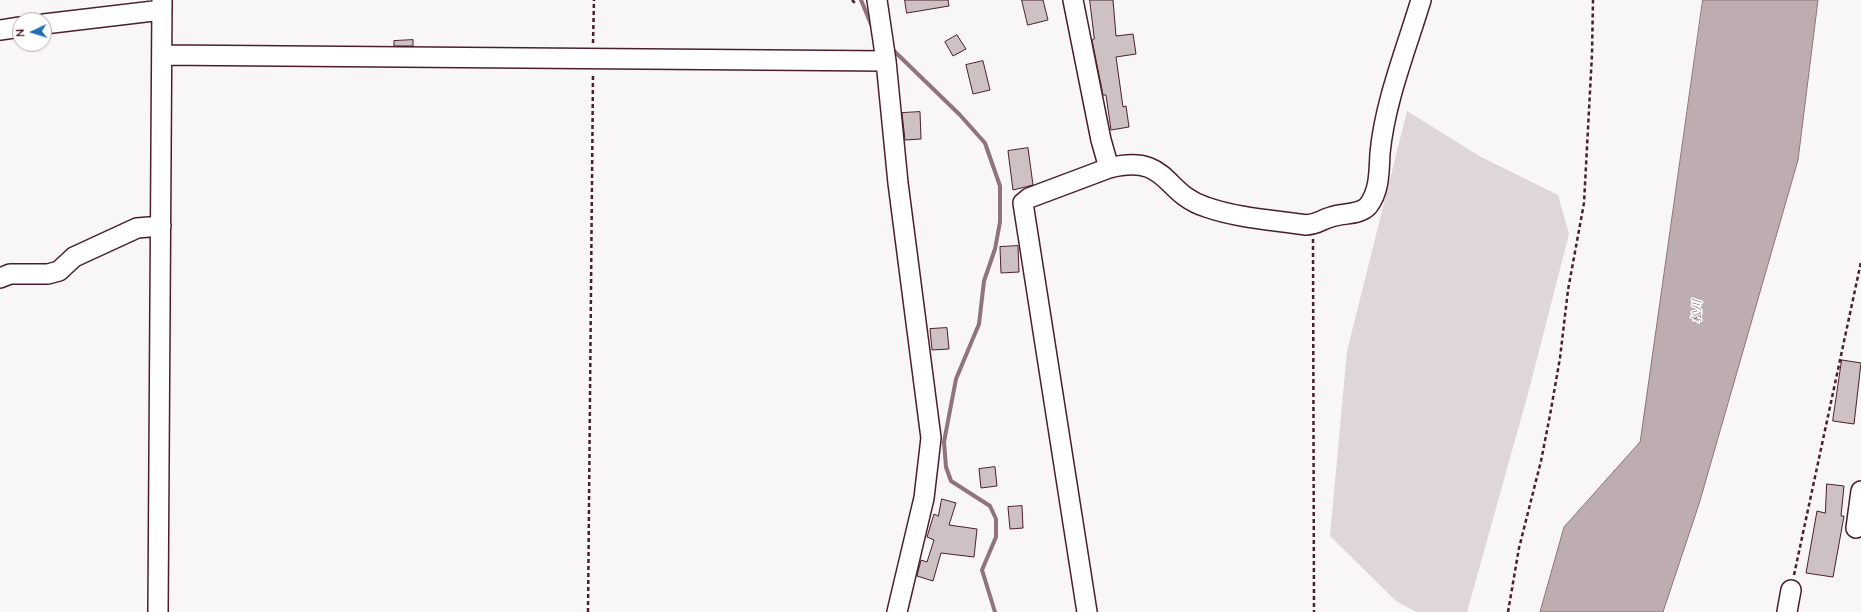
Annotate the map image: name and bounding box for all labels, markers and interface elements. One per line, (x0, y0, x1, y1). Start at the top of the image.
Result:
north arrow (12, 12, 52, 52)
text: N (13, 29, 28, 37)
water label: 松川 (1690, 299, 1706, 323)

